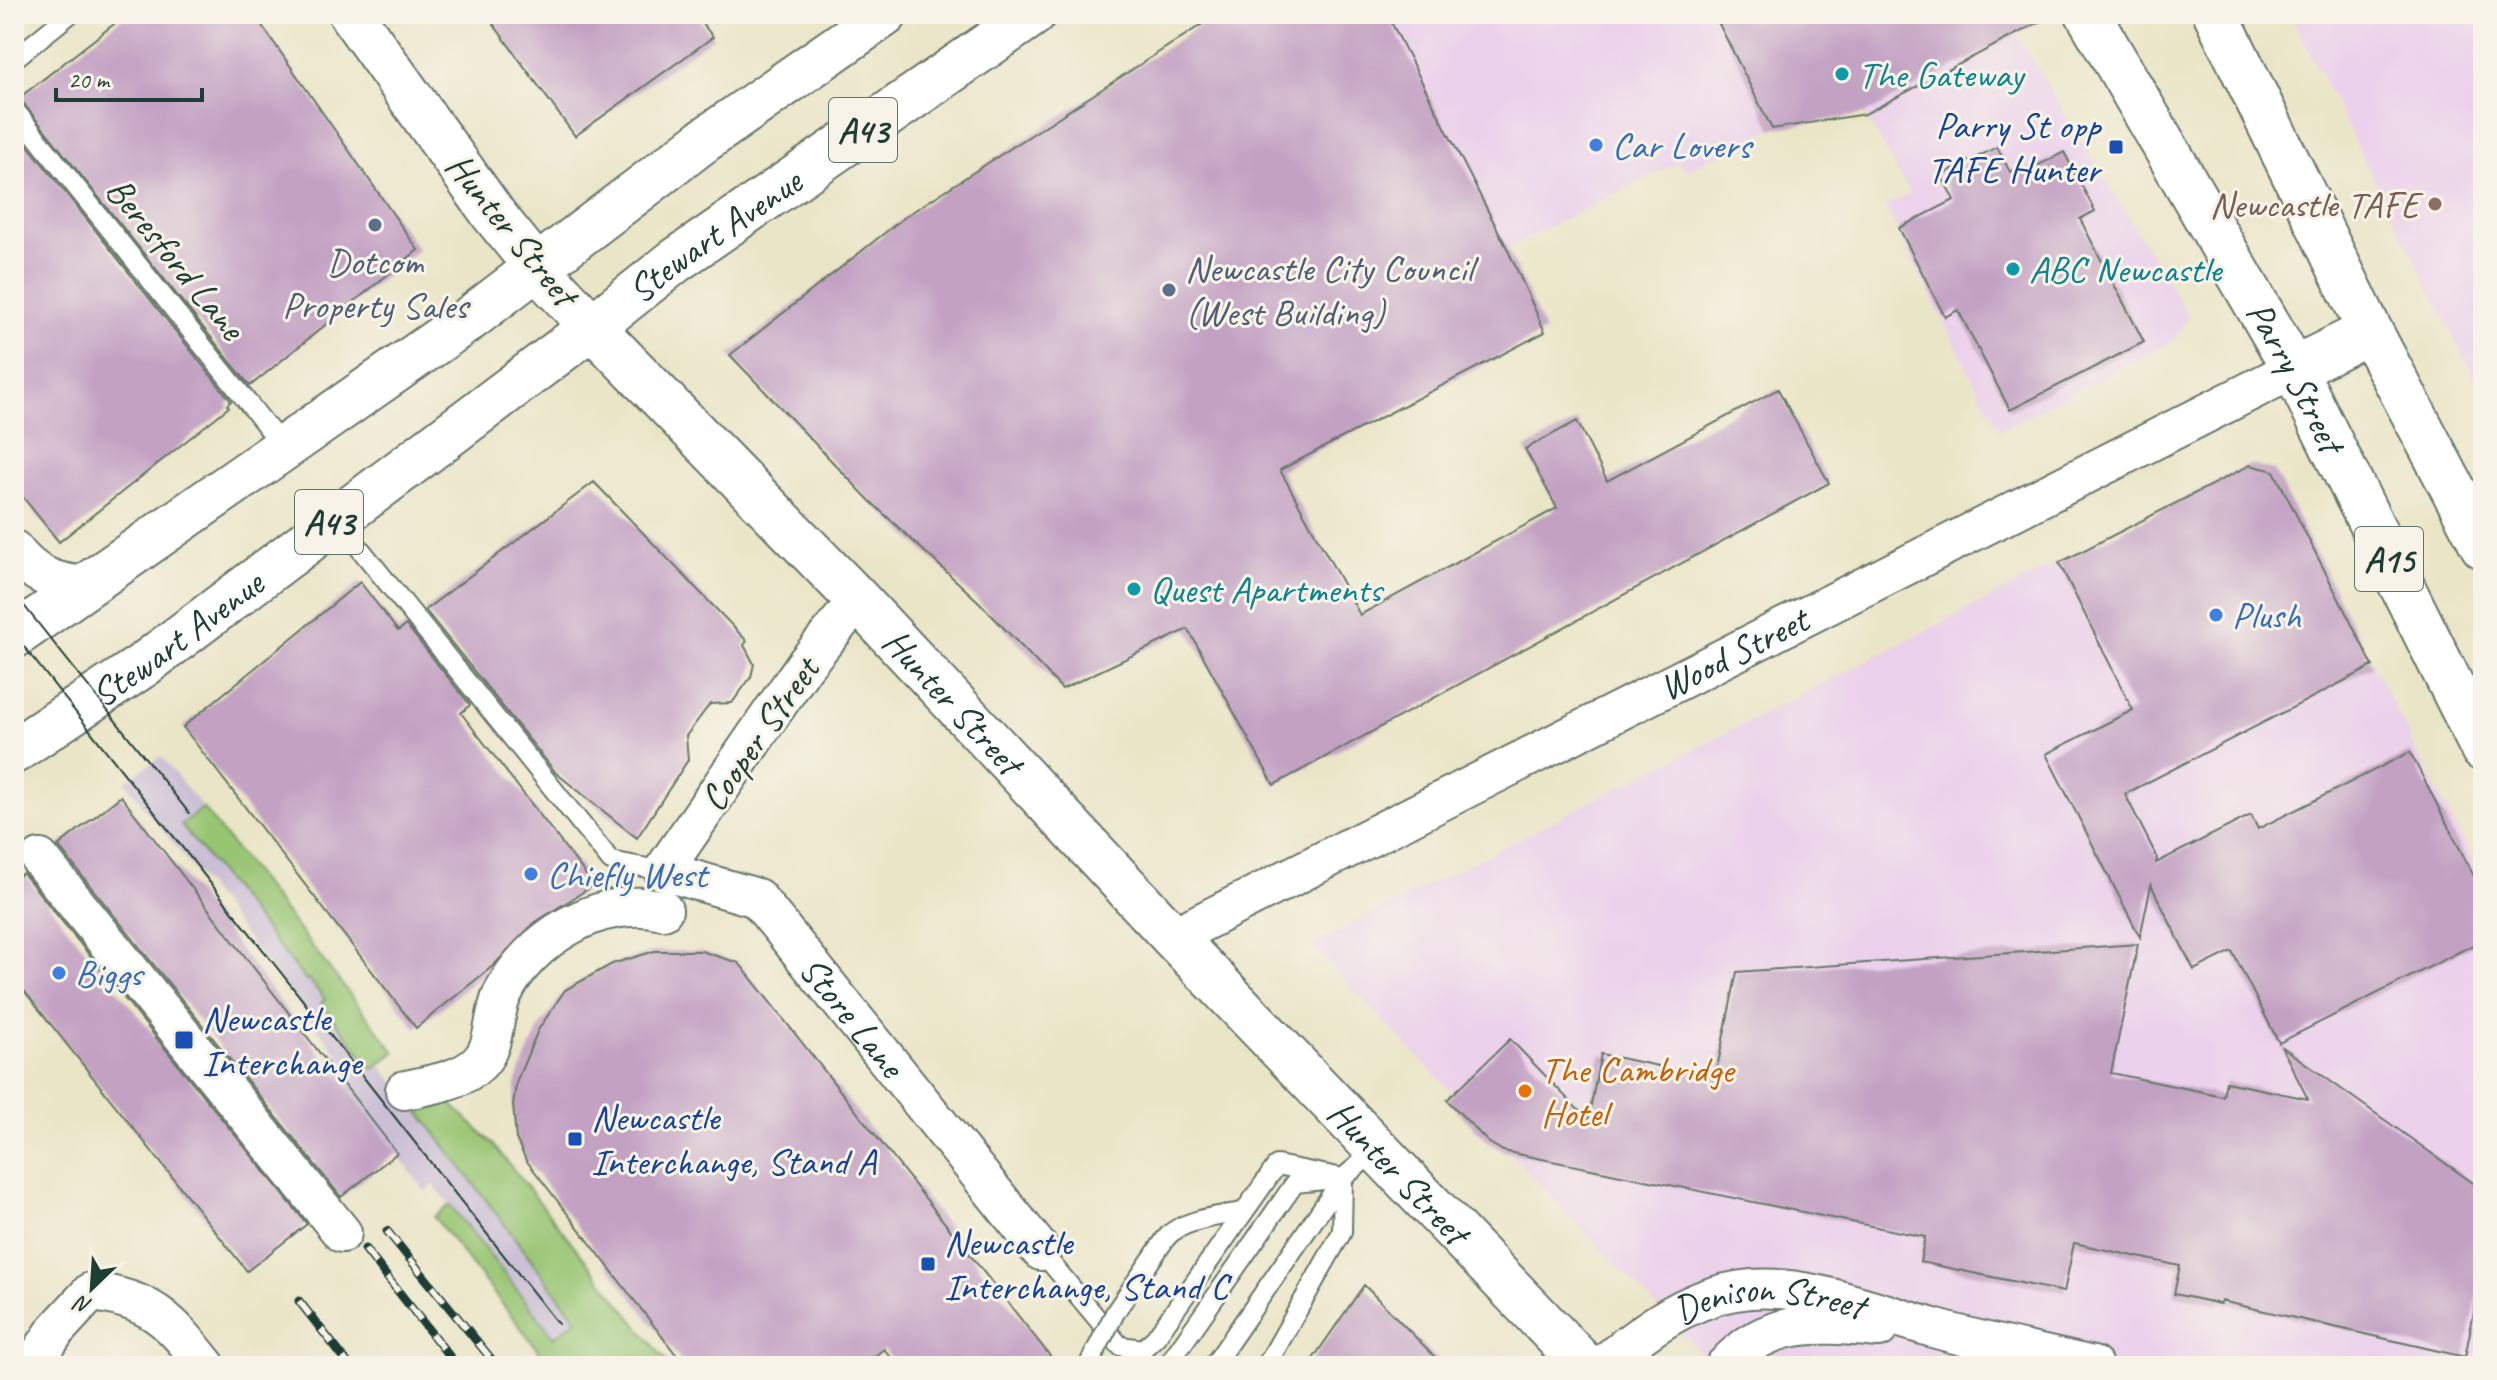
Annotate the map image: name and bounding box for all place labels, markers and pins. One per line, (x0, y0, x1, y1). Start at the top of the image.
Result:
place label: The Gateway (1858, 51, 2026, 98)
marker: The Gateway (1833, 65, 1851, 83)
place label: Parry St opp TAFE Hunter (1927, 102, 2103, 193)
place label: Car Lovers (1612, 122, 1755, 169)
marker: Car Lovers (1587, 136, 1605, 154)
marker: Parry St opp TAFE Hunter (2107, 138, 2125, 156)
place label: Newcastle TAFE (2209, 181, 2424, 228)
marker: Newcastle TAFE (2426, 195, 2444, 213)
marker: Dotcom Property Sales (366, 216, 384, 234)
place label: Dotcom Property Sales (282, 238, 472, 329)
place label: Newcastle City Council (West Building) (1185, 245, 1479, 336)
place label: ABC Newcastle (2029, 246, 2224, 293)
marker: ABC Newcastle (2004, 260, 2022, 278)
marker: Newcastle City Council (West Building) (1160, 281, 1178, 299)
place label: Quest Apartments (1150, 566, 1385, 613)
marker: Quest Apartments (1125, 580, 1143, 598)
place label: Plush (2232, 592, 2301, 639)
marker: Plush (2207, 606, 2225, 624)
place label: Chiefly West (547, 851, 710, 898)
marker: Chiefly West (522, 865, 540, 883)
place label: Biggs (75, 950, 145, 997)
marker: Biggs (50, 964, 68, 982)
place label: Newcastle Interchange (202, 995, 364, 1086)
marker: Newcastle Interchange (173, 1029, 195, 1051)
place label: The Cambridge Hotel (1541, 1046, 1736, 1137)
marker: The Cambridge Hotel (1516, 1082, 1534, 1100)
place label: Newcastle Interchange, Stand A (591, 1094, 878, 1185)
marker: Newcastle Interchange, Stand A (566, 1130, 584, 1148)
place label: Newcastle Interchange, Stand C (944, 1219, 1233, 1310)
marker: Newcastle Interchange, Stand C (919, 1255, 937, 1273)

